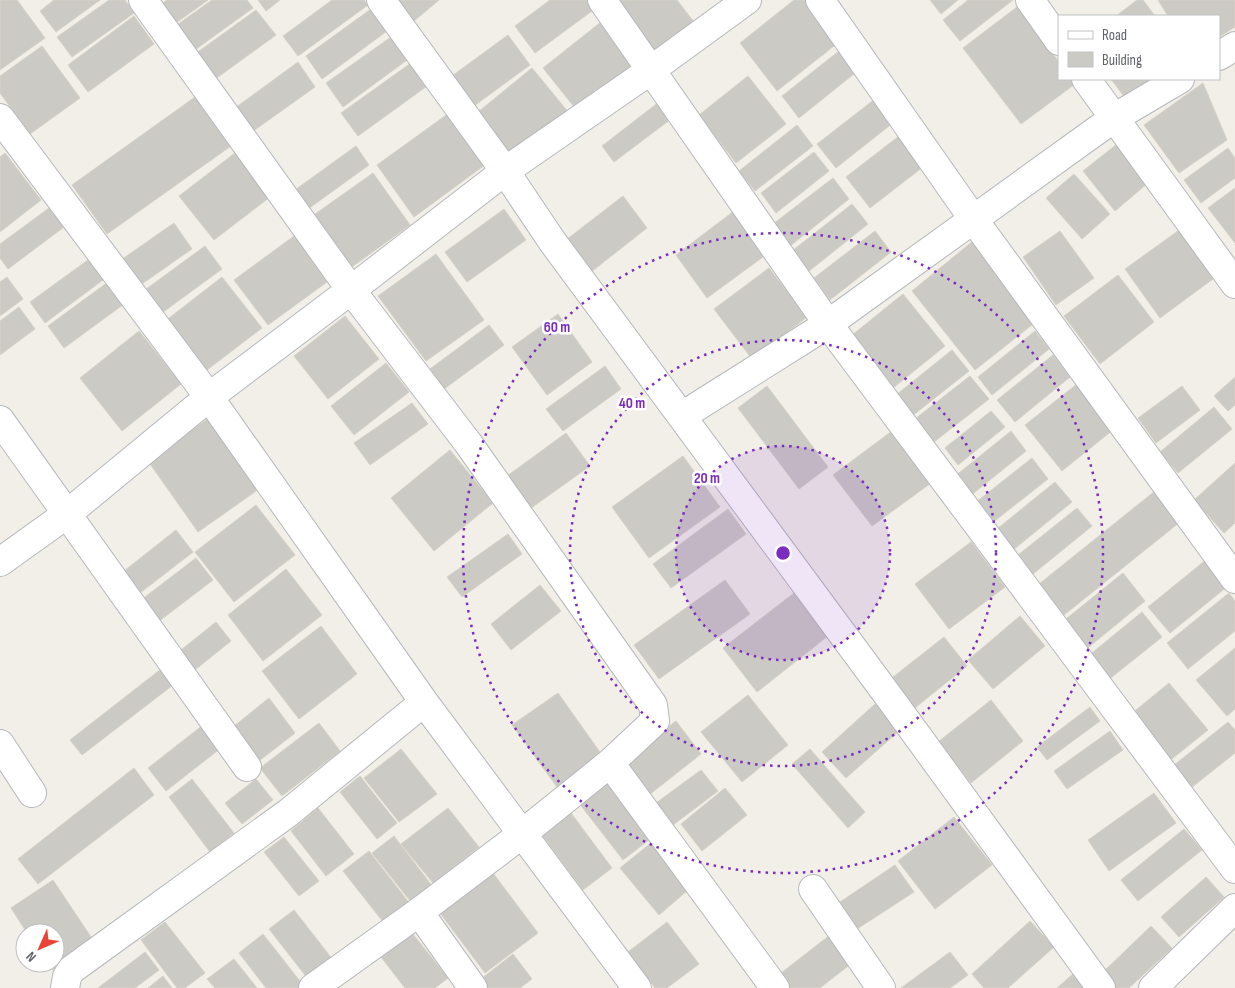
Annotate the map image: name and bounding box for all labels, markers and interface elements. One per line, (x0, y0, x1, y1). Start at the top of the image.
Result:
legend (1058, 15, 1220, 80)
text: Road (1102, 26, 1127, 45)
text: Building (1102, 51, 1142, 70)
text: 60 m (544, 318, 570, 337)
text: 40 m (619, 394, 645, 413)
text: 20 m (694, 469, 720, 488)
centre of rings (774, 544, 792, 562)
north arrow (15, 923, 65, 973)
text: N (23, 948, 40, 965)

